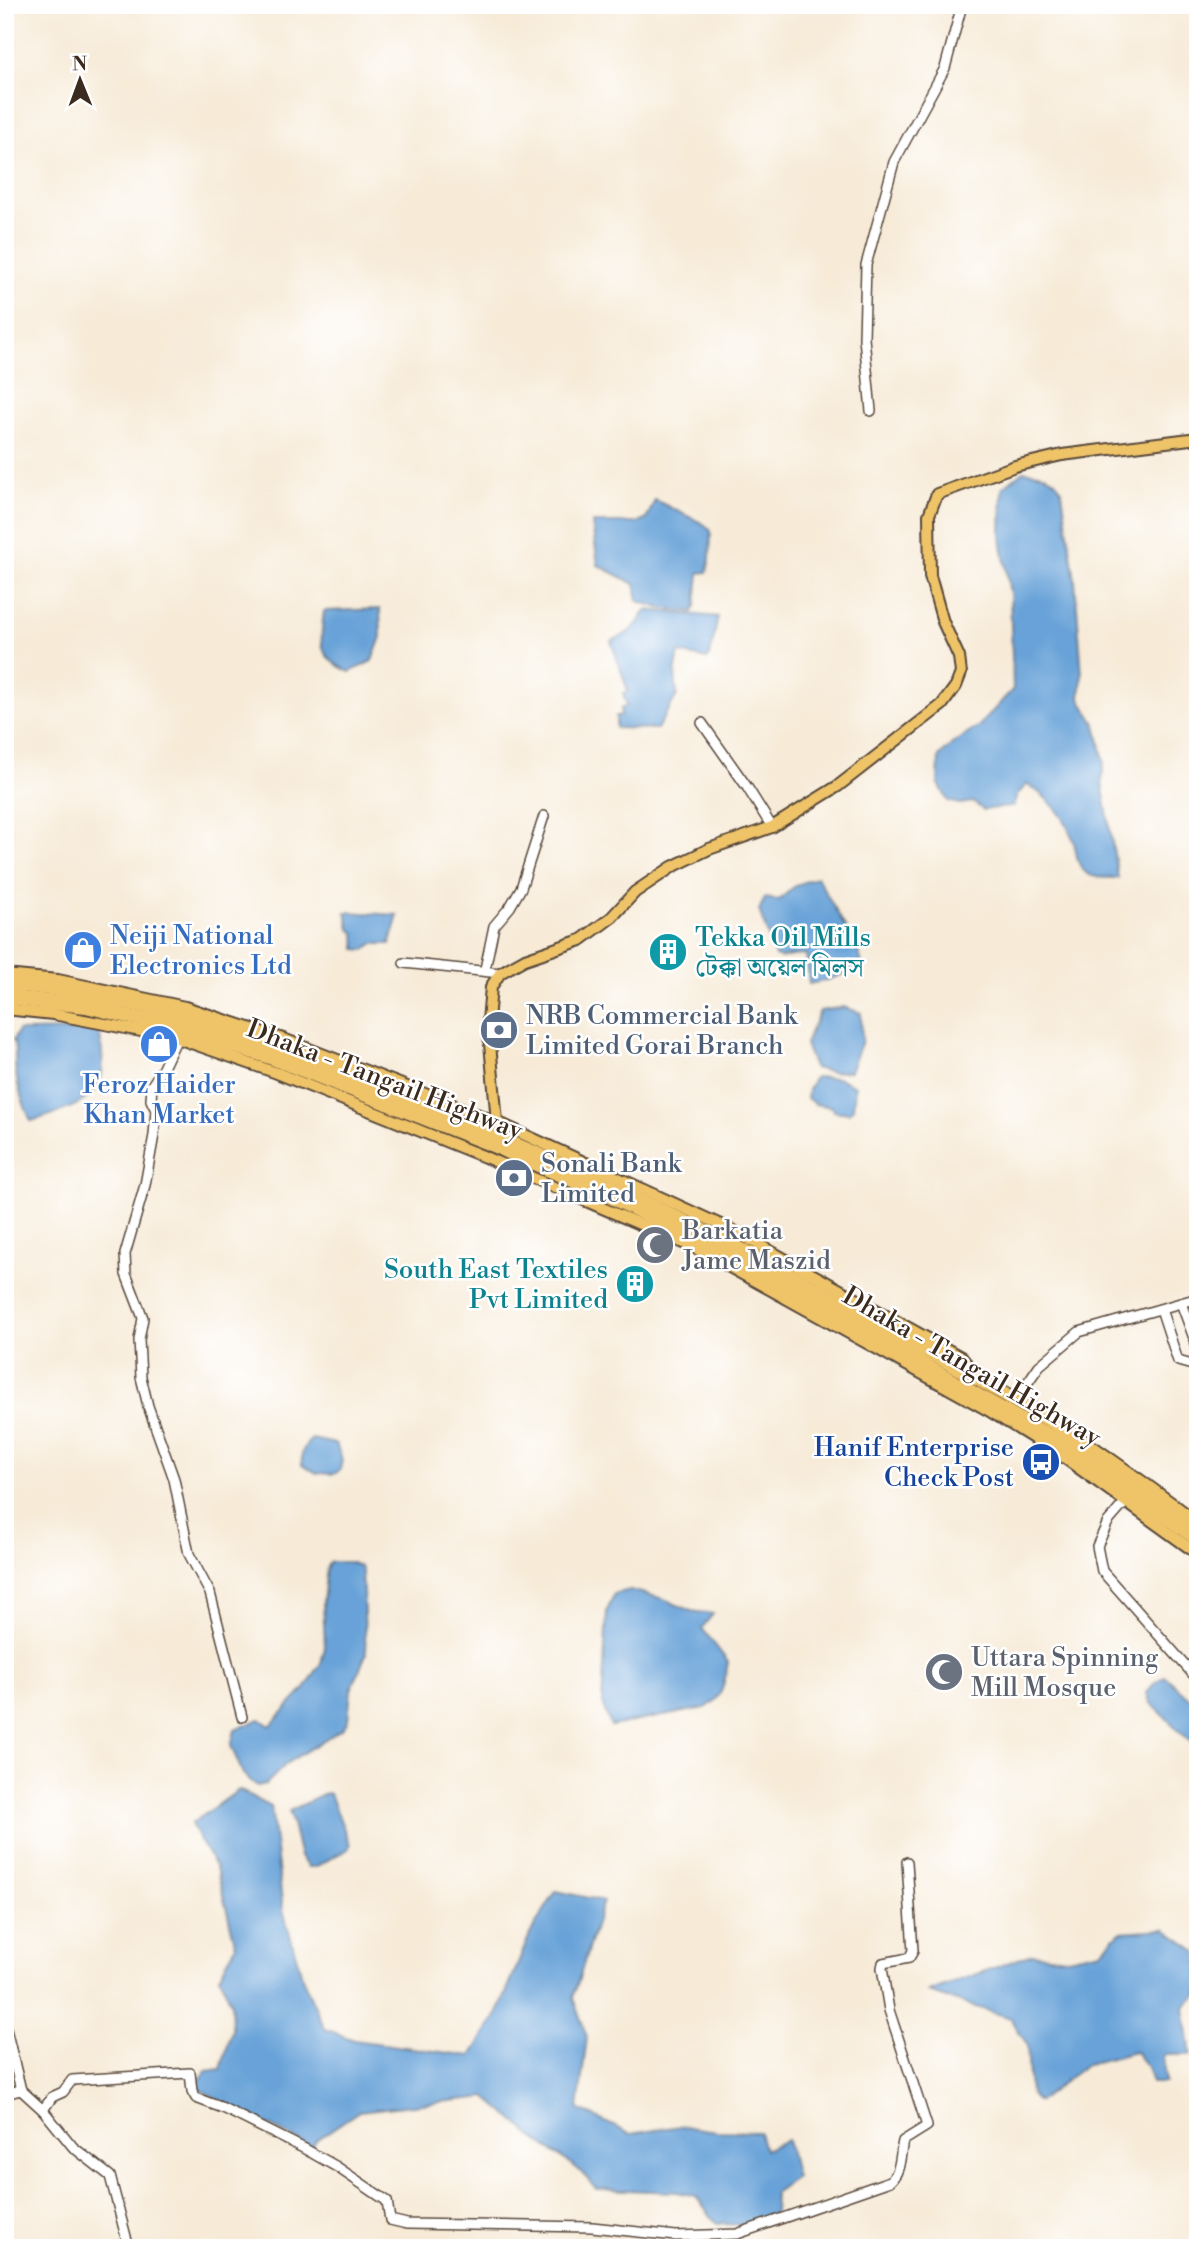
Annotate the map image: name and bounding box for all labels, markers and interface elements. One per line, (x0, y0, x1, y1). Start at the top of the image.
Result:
north arrow (46, 46, 116, 116)
text: N (72, 52, 87, 76)
place label: Neiji National Electronics Ltd (110, 920, 292, 982)
place label: Tekka Oil Mills টেক্কা অয়েল মিলস (695, 922, 871, 984)
shop icon: Neiji National Electronics Ltd (62, 929, 104, 971)
building icon: Tekka Oil Mills টেক্কা অয়েল মিলস (647, 931, 689, 973)
place label: NRB Commercial Bank Limited Gorai Branch (526, 1000, 799, 1062)
bank icon: NRB Commercial Bank Limited Gorai Branch (478, 1009, 520, 1051)
street label: Dhaka - Tangail Highway (242, 1013, 527, 1147)
shop icon: Feroz Haider Khan Market (138, 1023, 180, 1065)
place label: Feroz Haider Khan Market (82, 1069, 236, 1131)
place label: Sonali Bank Limited (541, 1148, 683, 1210)
bank icon: Sonali Bank Limited (493, 1157, 535, 1199)
place label: Barkatia Jame Maszid (681, 1215, 831, 1277)
mosque icon: Barkatia Jame Maszid (634, 1224, 676, 1266)
place label: South East Textiles Pvt Limited (384, 1254, 608, 1316)
building icon: South East Textiles Pvt Limited (614, 1263, 656, 1305)
street label: Dhaka - Tangail Highway (837, 1280, 1107, 1454)
place label: Hanif Enterprise Check Post (814, 1432, 1014, 1494)
bus stop icon: Hanif Enterprise Check Post (1020, 1441, 1062, 1483)
place label: Uttara Spinning Mill Mosque (971, 1642, 1159, 1704)
mosque icon: Uttara Spinning Mill Mosque (923, 1651, 965, 1693)

